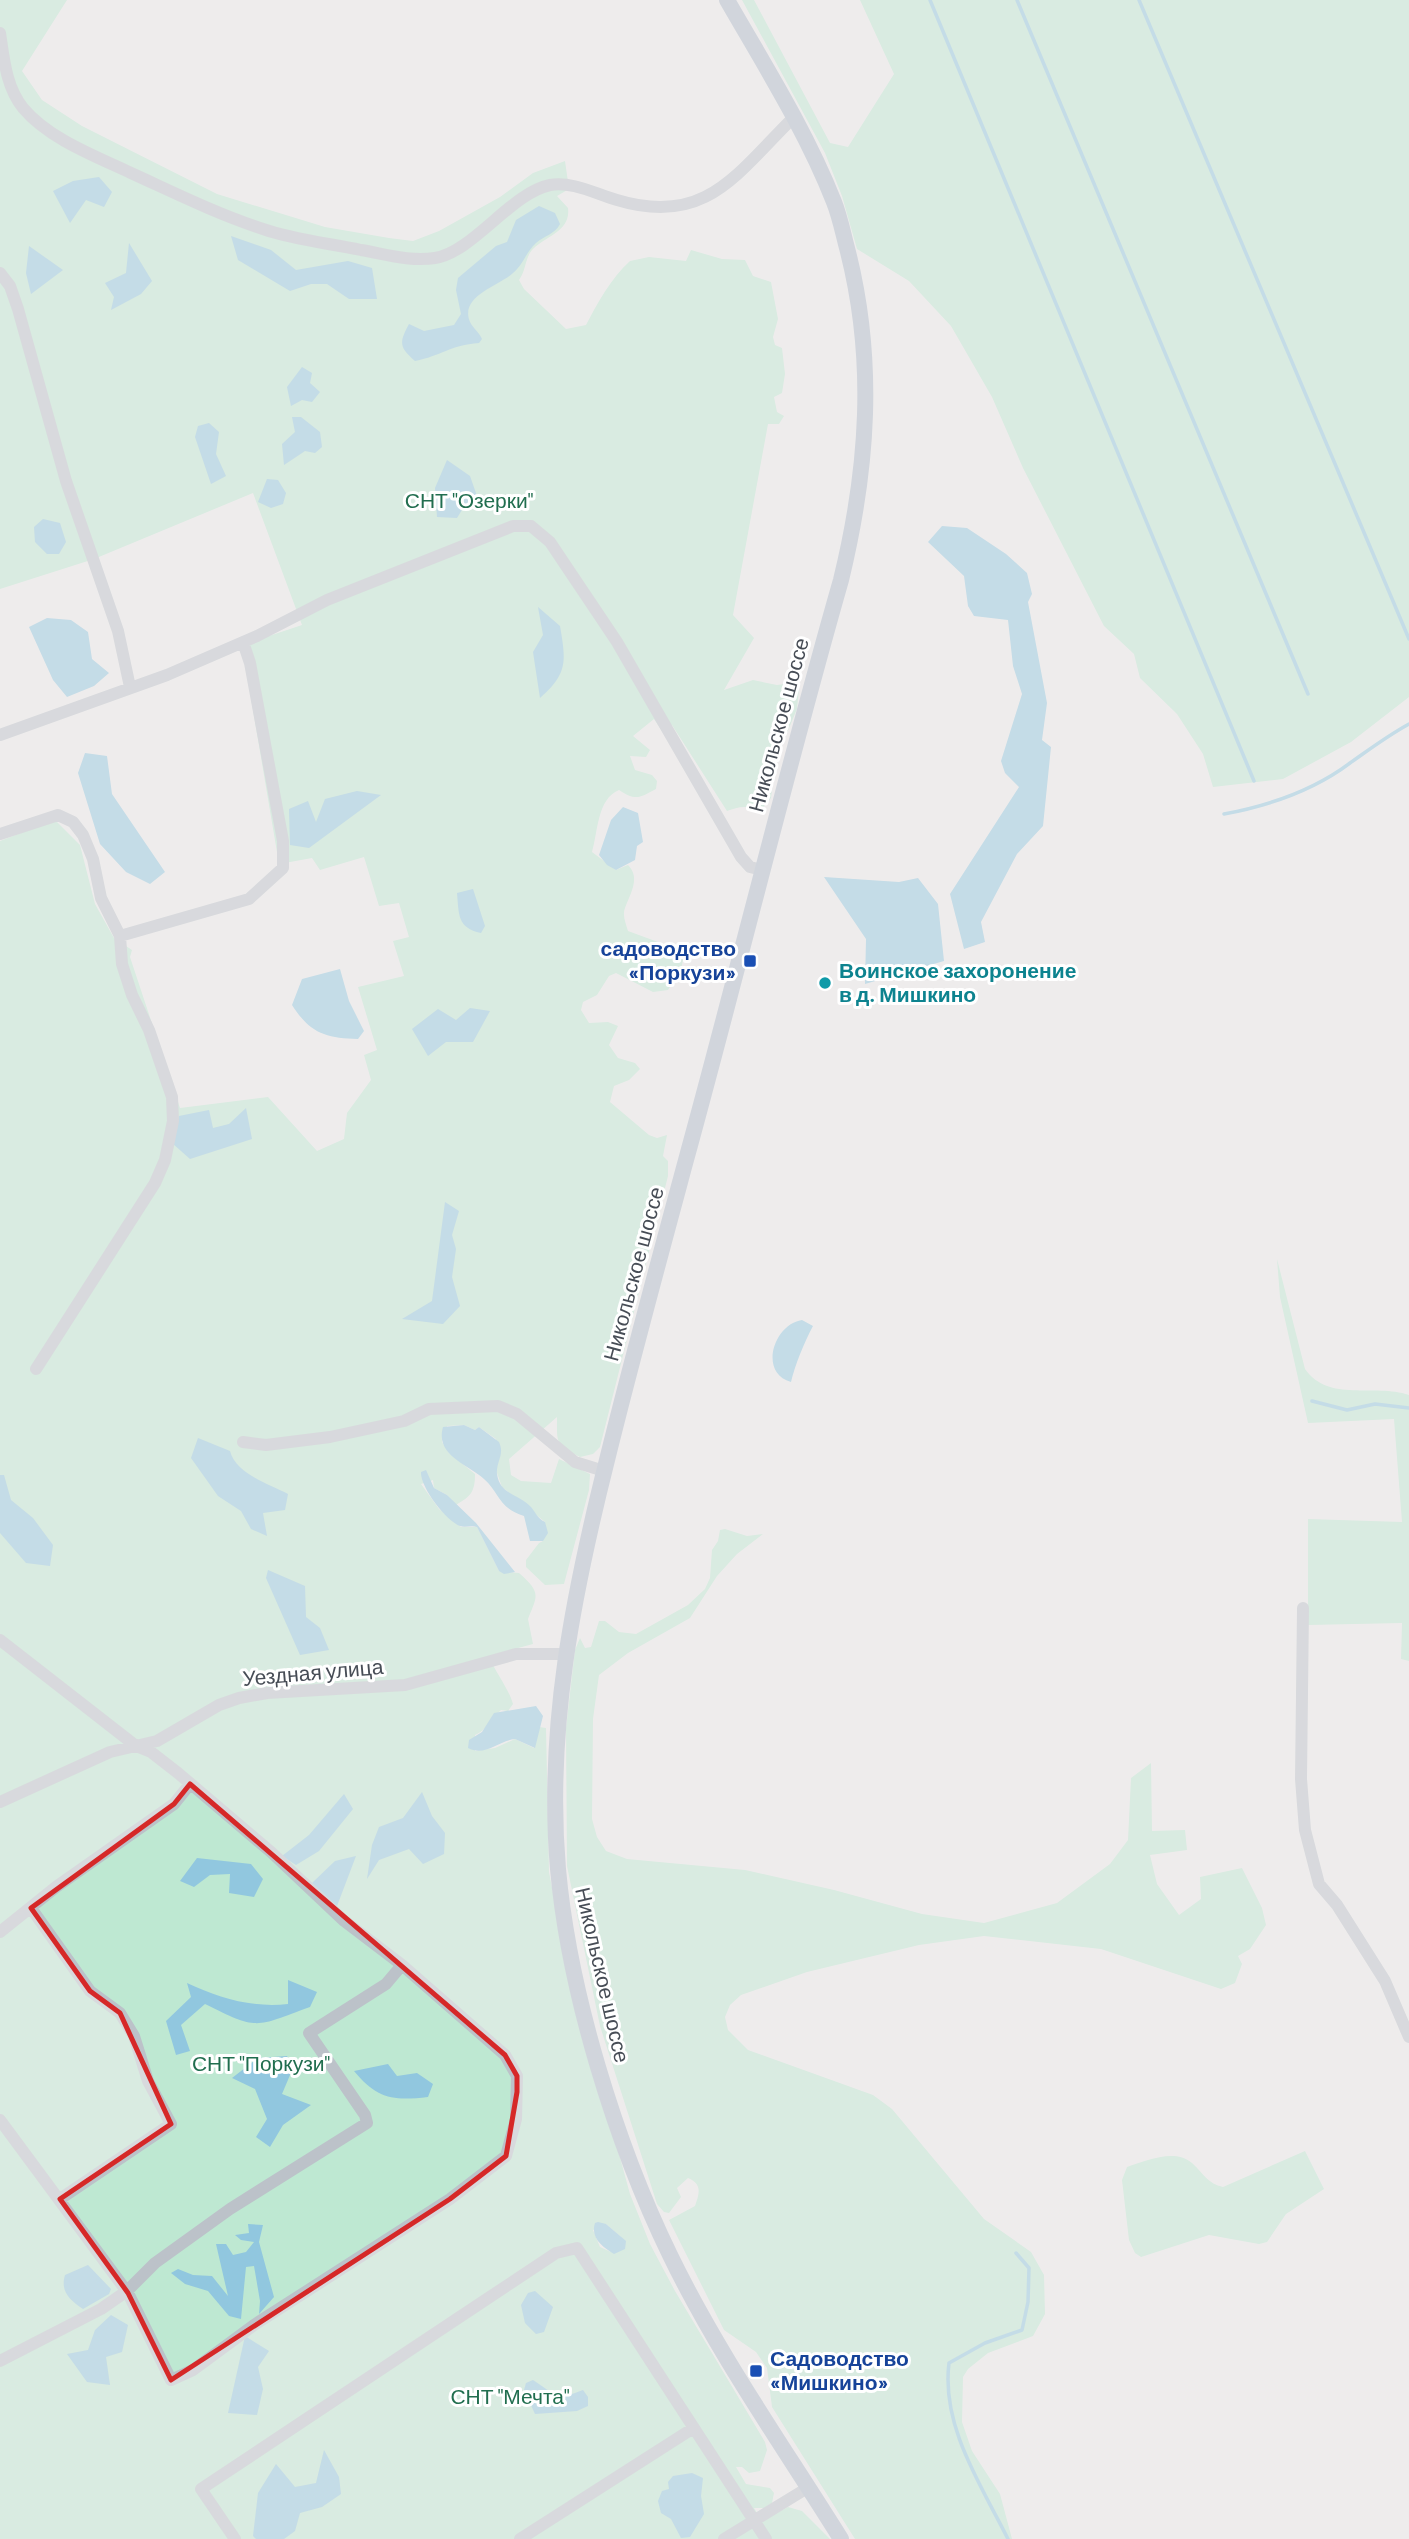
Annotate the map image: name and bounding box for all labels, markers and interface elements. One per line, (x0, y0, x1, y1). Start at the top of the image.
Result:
park label: СНТ "Озерки" (405, 487, 533, 512)
street label: Никольское шоссе (742, 635, 813, 815)
place label: садоводство «Поркузи» (601, 935, 736, 984)
marker: садоводство «Поркузи» (742, 953, 758, 969)
place label: Воинское захоронение в д. Мишкино (839, 957, 1076, 1006)
marker: Воинское захоронение в д. Мишкино (817, 975, 833, 991)
street label: Никольское шоссе (597, 1184, 668, 1364)
street label: Уездная улица (241, 1653, 385, 1690)
street label: Никольское шоссе (571, 1884, 636, 2065)
park label: СНТ "Поркузи" (192, 2050, 330, 2075)
place label: Садоводство «Мишкино» (770, 2345, 909, 2394)
marker: Садоводство «Мишкино» (748, 2363, 764, 2379)
park label: СНТ "Мечта" (450, 2383, 570, 2408)

